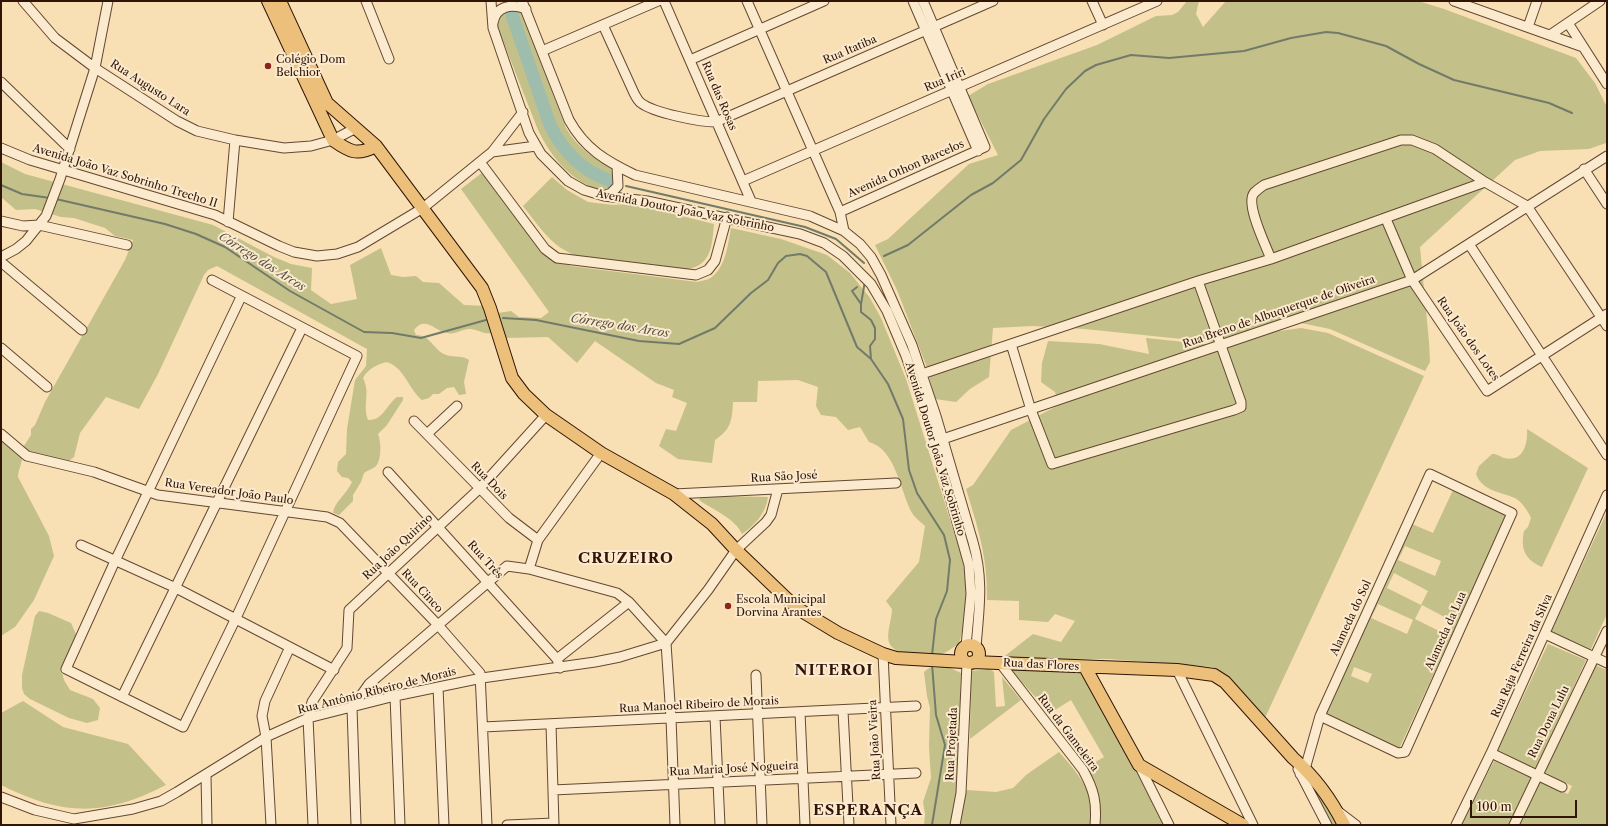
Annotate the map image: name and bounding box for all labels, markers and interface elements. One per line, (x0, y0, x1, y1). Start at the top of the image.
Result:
street label: Rua Itatiba (821, 33, 879, 67)
place label: Colégio Dom Belchior (276, 53, 345, 79)
street label: Rua Augusto Lara (108, 57, 192, 119)
street label: Rua das Rosas (698, 59, 740, 133)
marker: Colégio Dom Belchior (263, 61, 273, 71)
street label: Rua Iriri (922, 65, 968, 95)
street label: Avenida Othon Barcelos (846, 137, 966, 201)
street label: Avenida João Vaz Sobrinho Trecho II (31, 142, 219, 210)
street label: Avenida Doutor João Vaz Sobrinho (595, 187, 775, 235)
water label: Córrego dos Arcos (216, 230, 308, 294)
street label: Rua Breno de Albuquerque de Oliveira (1181, 273, 1377, 351)
street label: Rua João dos Lotes (1434, 294, 1502, 384)
water label: Córrego dos Arcos (570, 311, 670, 341)
street label: Avenida Doutor João Vaz Sobrinho (902, 360, 968, 538)
street label: Rua Dois (468, 459, 510, 503)
street label: Rua São José (750, 469, 818, 485)
street label: Rua Vereador João Paulo (164, 476, 294, 508)
street label: Rua João Quirino (360, 511, 436, 583)
street label: Rua Três (465, 538, 505, 582)
district label: CRUZEIRO (578, 550, 674, 568)
street label: Rua Cinco (398, 566, 446, 616)
street label: Alameda do Sol (1328, 578, 1374, 658)
street label: Alameda da Lua (1423, 590, 1469, 672)
street label: Rua Raja Ferreira da Silva (1489, 592, 1555, 720)
place label: Escola Municipal Dorvina Arantes (736, 593, 826, 619)
marker: Escola Municipal Dorvina Arantes (723, 601, 733, 611)
street label: Rua das Flores (1003, 656, 1079, 674)
district label: NITEROI (794, 662, 874, 680)
street label: Rua Antônio Ribeiro de Morais (296, 665, 458, 717)
street label: Rua Dona Lulu (1526, 684, 1572, 760)
street label: Rua da Gameleira (1035, 692, 1101, 774)
street label: Rua Manoel Ribeiro de Morais (619, 694, 779, 716)
street label: Rua João Vieira (866, 699, 884, 781)
street label: Rua Projetada (943, 707, 961, 781)
street label: Rua Maria José Nogueira (669, 759, 799, 779)
scale bar (1472, 792, 1579, 818)
text: 100 m (1477, 799, 1512, 814)
district label: ESPERANÇA (813, 802, 923, 820)

